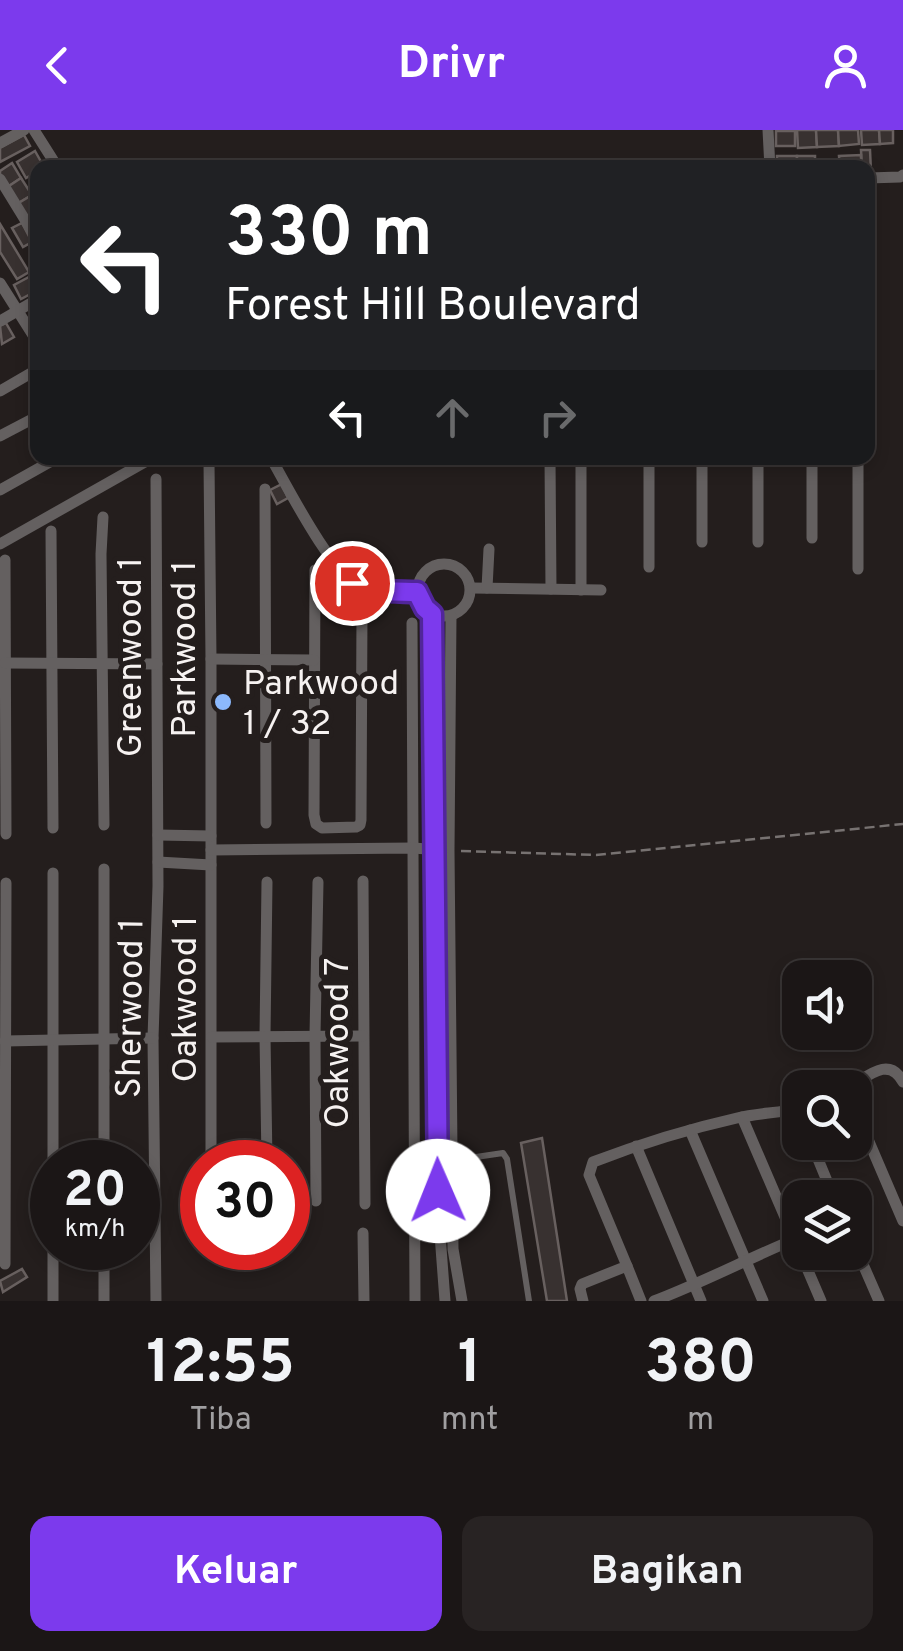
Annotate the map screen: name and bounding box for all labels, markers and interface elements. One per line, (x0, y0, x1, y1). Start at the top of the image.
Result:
text: Drivr (398, 37, 505, 94)
icon: back (30, 38, 85, 93)
icon: person (818, 38, 873, 93)
text: 330 m (225, 192, 433, 281)
icon: left (60, 200, 190, 330)
text: Forest Hill Boulevard (225, 279, 641, 336)
icon: left (320, 390, 375, 445)
icon: ahead (425, 390, 480, 445)
icon: right (530, 390, 585, 445)
pin (310, 541, 395, 626)
icon: arrive (325, 556, 380, 611)
street label: Greenwood 1 (110, 557, 154, 757)
street label: Parkwood 1 (164, 560, 208, 738)
place label: Parkwood 1 / 32 (243, 663, 399, 747)
marker: Parkwood 1 / 32 (212, 691, 234, 713)
street label: Oakwood 1 (165, 915, 209, 1083)
street label: Sherwood 1 (108, 918, 156, 1098)
street label: Oakwood 7 (317, 957, 361, 1129)
map controls (782, 960, 872, 1270)
button: sound (782, 960, 872, 1050)
button: search (782, 1070, 872, 1160)
position arrow (386, 1139, 490, 1243)
speed limit sign: 30 (180, 1140, 310, 1270)
text: 20 (63, 1161, 127, 1224)
button: layers (782, 1180, 872, 1270)
text: km/h (65, 1214, 125, 1246)
text: 12:55 (146, 1328, 295, 1404)
text: 1 (458, 1328, 482, 1404)
text: 380 (645, 1328, 757, 1404)
text: Tiba (190, 1401, 252, 1441)
text: mnt (441, 1401, 498, 1441)
text: m (687, 1401, 714, 1441)
button: Keluar (30, 1516, 442, 1631)
button: Bagikan (462, 1516, 873, 1631)

